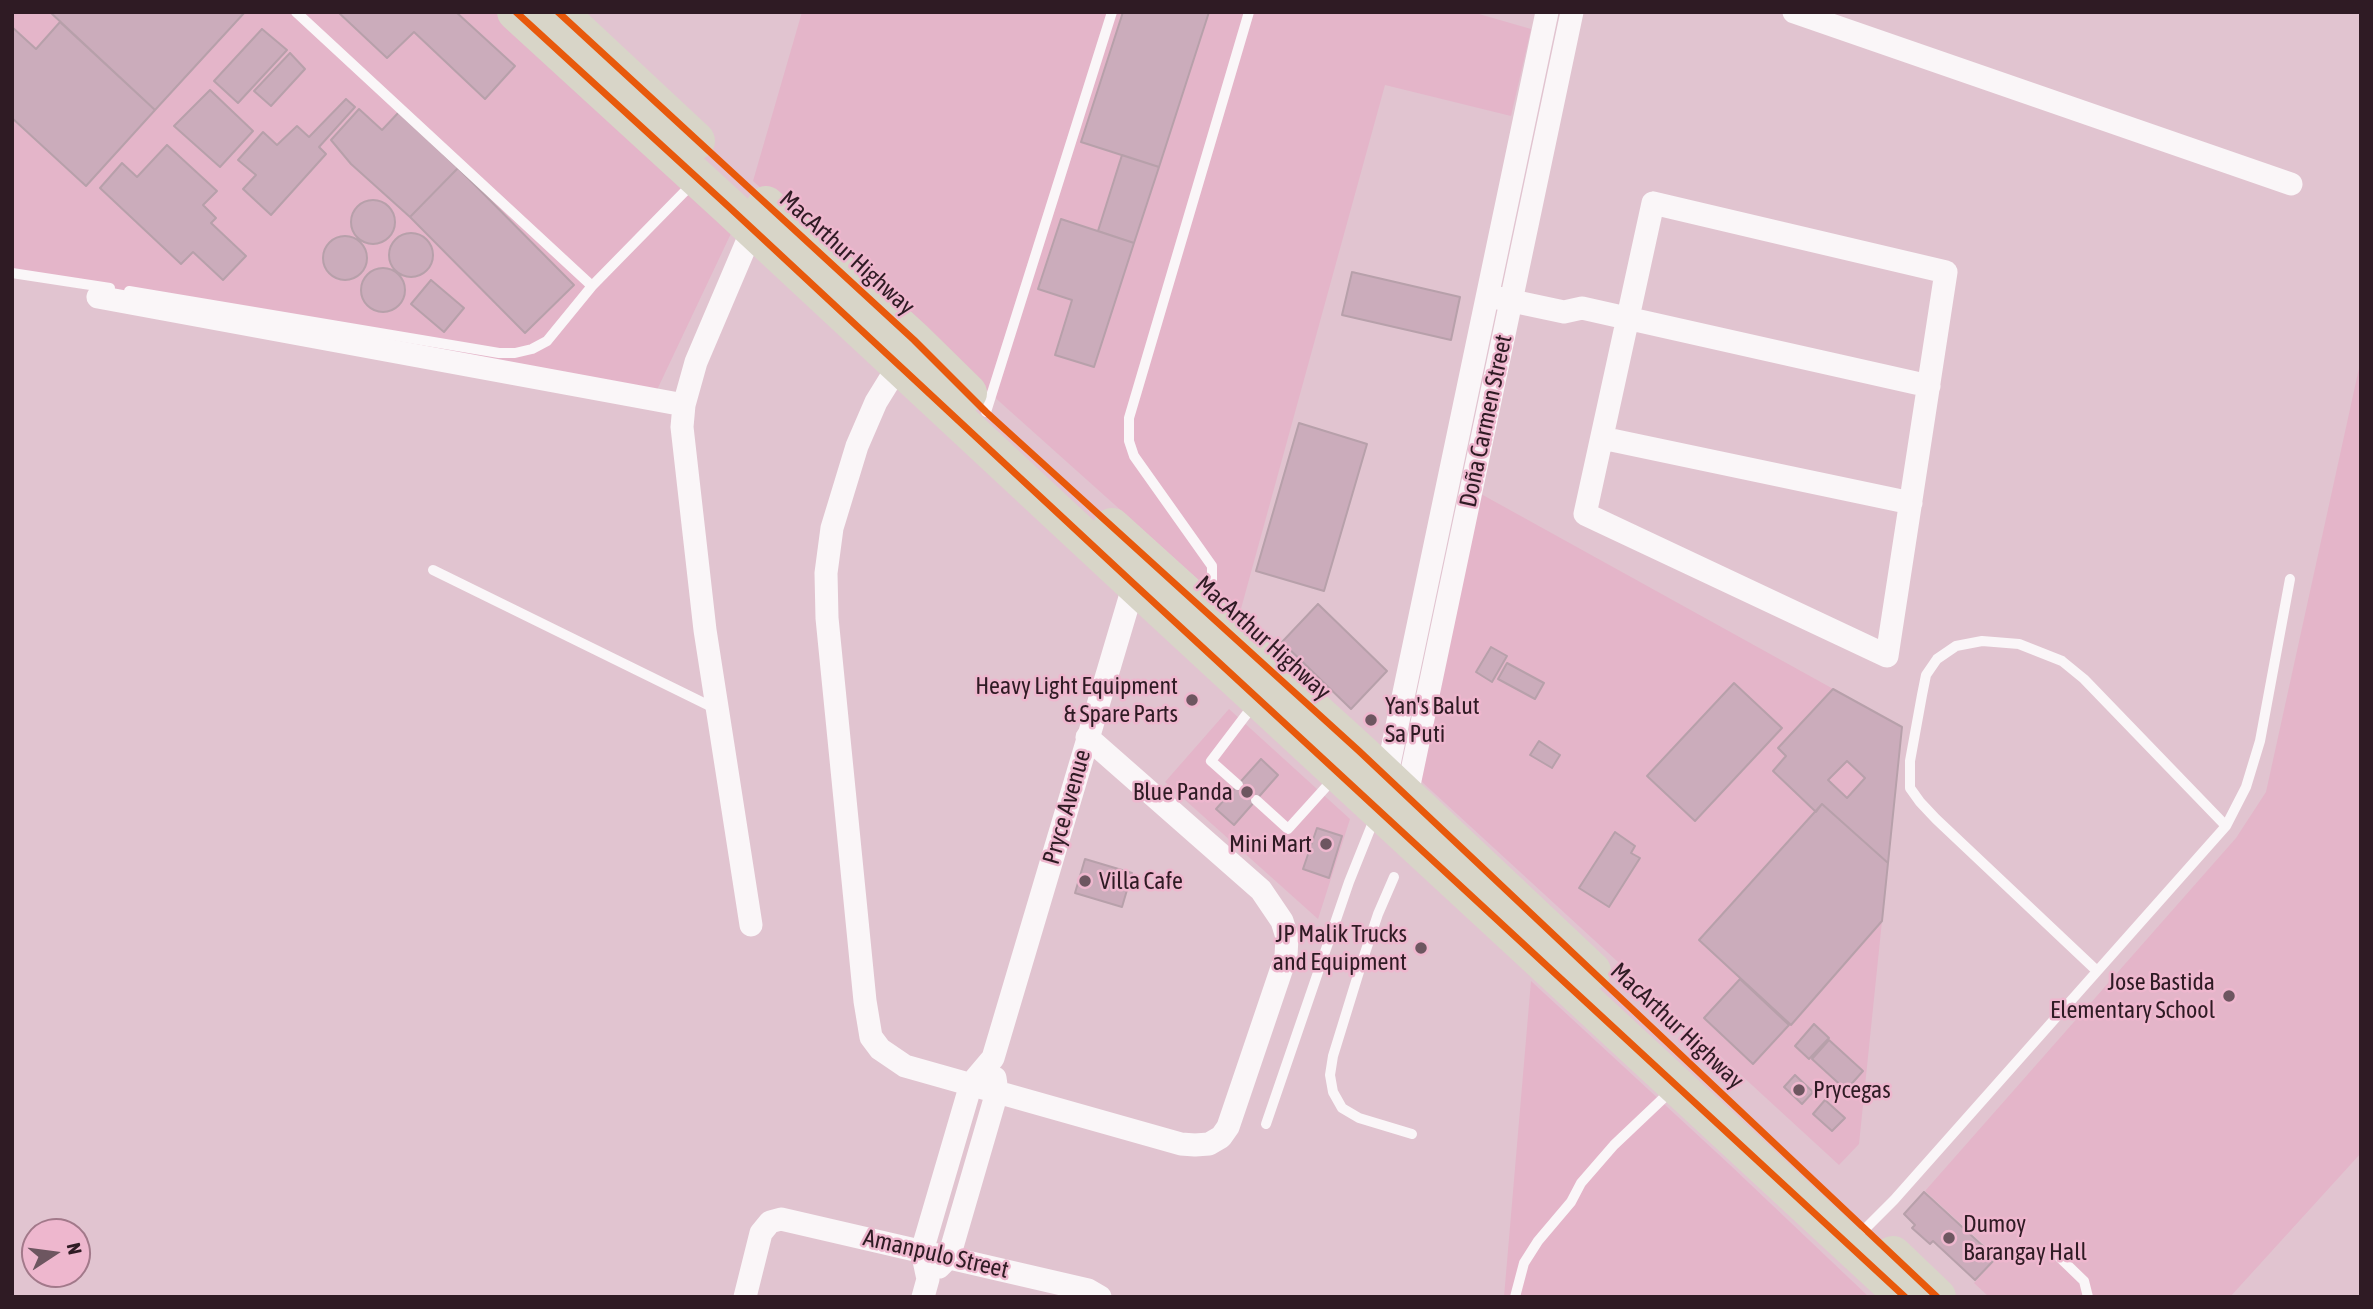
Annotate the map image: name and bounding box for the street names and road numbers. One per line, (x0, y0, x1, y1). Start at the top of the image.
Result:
street label: MacArthur Highway (774, 185, 920, 321)
street label: Doña Carmen Street (1454, 332, 1518, 510)
street label: MacArthur Highway (1190, 570, 1336, 706)
street label: Pryce Avenue (1037, 746, 1097, 868)
street label: MacArthur Highway (1604, 957, 1750, 1095)
street label: Amanpulo Street (861, 1223, 1011, 1285)

